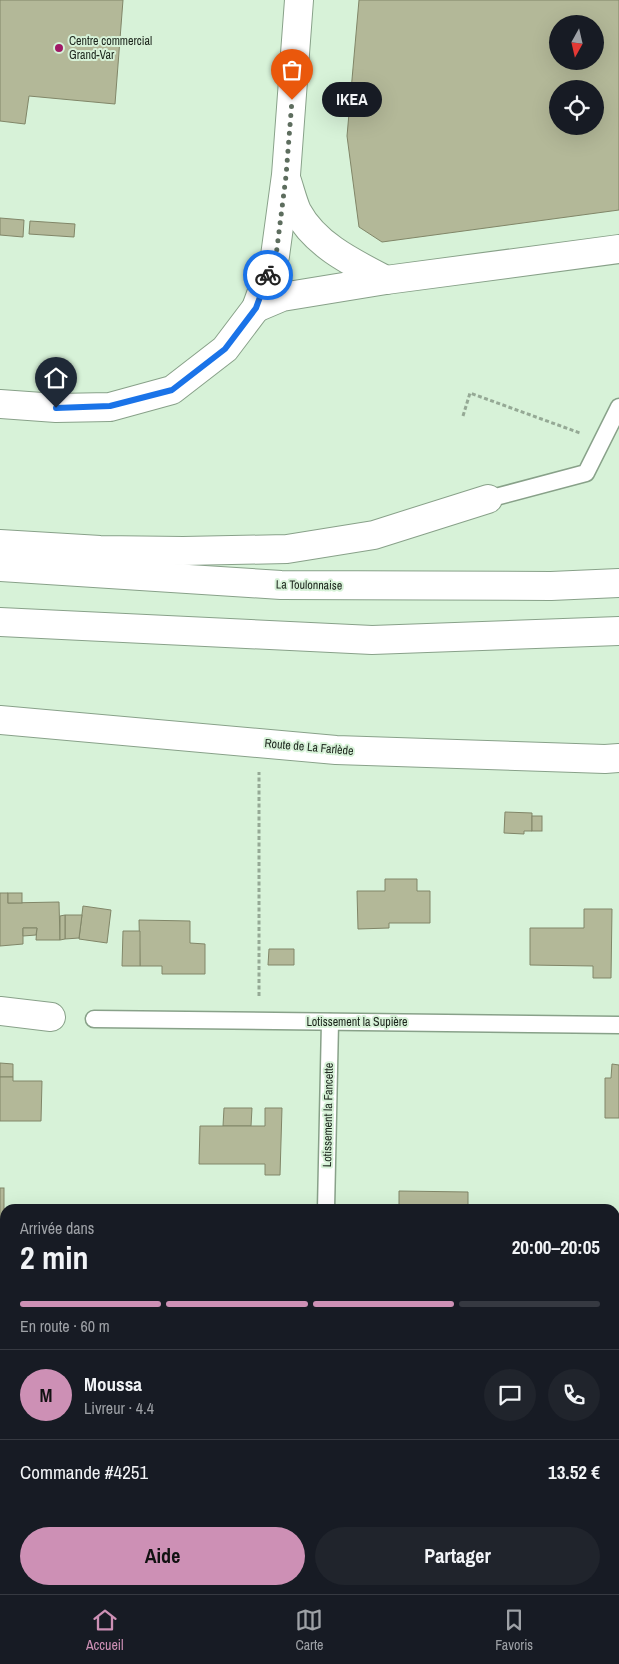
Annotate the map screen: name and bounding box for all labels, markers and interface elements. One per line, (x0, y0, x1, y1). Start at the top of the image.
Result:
north arrow (549, 15, 604, 70)
map controls (549, 15, 604, 135)
place label: Centre commercial Grand-Var (69, 33, 152, 63)
marker: Centre commercial Grand-Var (53, 42, 65, 54)
pin (271, 49, 313, 100)
icon: bag (278, 56, 306, 84)
button: locate (549, 80, 604, 135)
callout: IKEA (322, 82, 382, 118)
text: IKEA (336, 88, 368, 110)
courier (243, 250, 293, 300)
icon: bike (254, 261, 282, 289)
pin (35, 357, 77, 408)
icon: home (42, 364, 70, 392)
street label: La Toulonnaise (276, 576, 342, 594)
street label: Route de La Farlède (264, 735, 354, 759)
street label: Lotissement la Supière (306, 1014, 408, 1030)
street label: Lotissement la Fancette (319, 1063, 337, 1167)
text: Arrivée dans (20, 1217, 94, 1239)
text: 20:00–20:05 (512, 1234, 600, 1260)
text: 2 min (20, 1236, 89, 1279)
text: En route · 60 m (20, 1315, 110, 1337)
button: chat (484, 1369, 536, 1421)
button: phone (548, 1369, 600, 1421)
text: Moussa (84, 1371, 142, 1397)
text: M (40, 1382, 52, 1408)
text: Livreur · 4.4 (84, 1397, 154, 1419)
text: Commande #4251 (20, 1459, 148, 1485)
text: 13.52 € (548, 1459, 600, 1485)
button: Aide (20, 1527, 305, 1585)
button: Partager (315, 1527, 600, 1585)
tab: Accueil (86, 1606, 124, 1654)
tab: Carte (295, 1606, 324, 1654)
tab: Favoris (495, 1606, 533, 1654)

